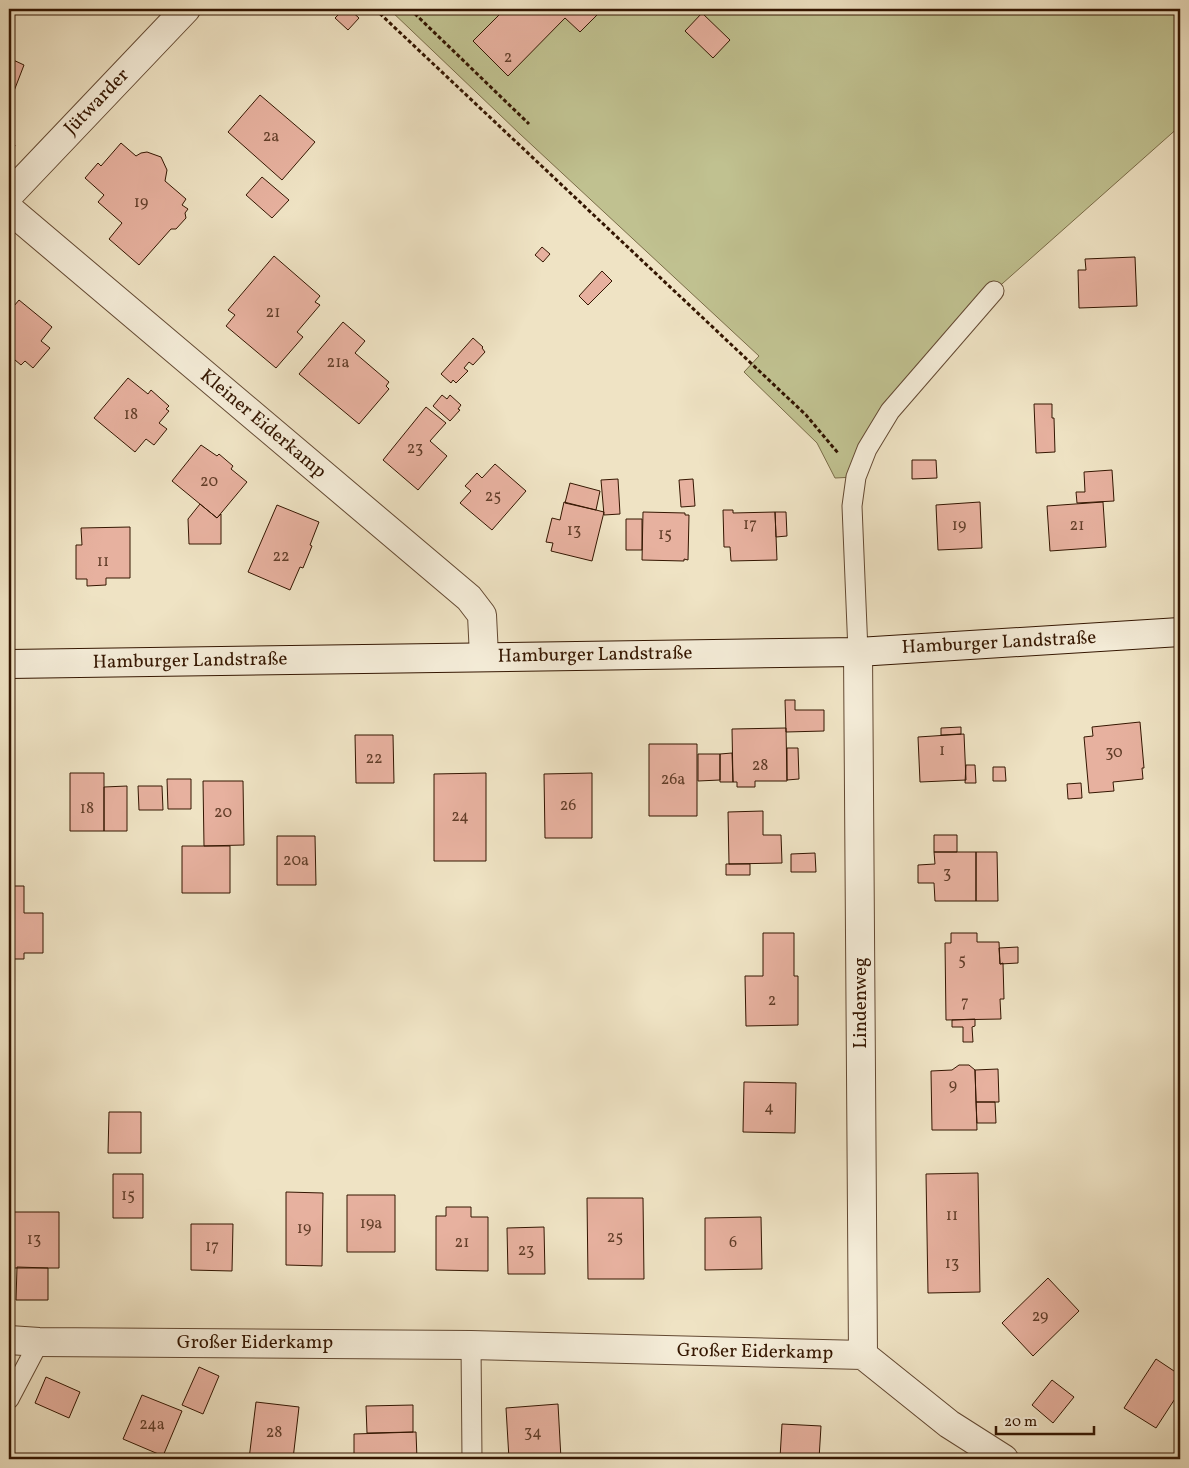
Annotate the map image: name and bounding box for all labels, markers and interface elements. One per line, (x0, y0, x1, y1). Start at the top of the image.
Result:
house number: 2 (504, 47, 512, 69)
street label: Jütwarder (59, 63, 135, 141)
house number: 2a (263, 126, 279, 148)
house number: 19 (134, 192, 148, 214)
house number: 21 (266, 302, 280, 324)
house number: 21a (327, 352, 349, 374)
street label: Kleiner Eiderkamp (194, 363, 332, 485)
house number: 18 (124, 404, 138, 426)
house number: 23 (407, 438, 423, 460)
house number: 20 (200, 471, 218, 493)
house number: 25 (485, 486, 501, 508)
house number: 17 (743, 514, 757, 536)
house number: 19 (952, 515, 966, 537)
house number: 21 (1070, 515, 1084, 537)
house number: 13 (567, 520, 581, 542)
house number: 15 (658, 524, 672, 546)
house number: 22 (272, 546, 290, 568)
house number: 11 (97, 551, 109, 573)
street label: Hamburger Landstraße (901, 625, 1097, 661)
street label: Hamburger Landstraße (497, 640, 693, 670)
street label: Hamburger Landstraße (92, 646, 288, 676)
house number: 1 (939, 740, 945, 762)
house number: 30 (1105, 742, 1123, 764)
house number: 22 (365, 748, 383, 770)
house number: 28 (752, 755, 768, 777)
house number: 26a (661, 769, 685, 791)
house number: 26 (560, 795, 576, 817)
house number: 18 (80, 798, 94, 820)
house number: 20 (214, 802, 232, 824)
house number: 24 (451, 806, 469, 828)
house number: 20a (283, 850, 309, 872)
house number: 3 (943, 863, 951, 885)
house number: 5 (958, 950, 966, 972)
street label: Lindenweg (848, 957, 874, 1049)
house number: 2 (768, 990, 776, 1012)
house number: 7 (961, 992, 969, 1014)
house number: 9 (949, 1075, 957, 1097)
house number: 4 (764, 1097, 774, 1119)
house number: 15 (121, 1185, 135, 1207)
house number: 11 (946, 1205, 958, 1227)
house number: 19a (360, 1213, 382, 1235)
house number: 19 (297, 1218, 311, 1240)
house number: 25 (607, 1227, 623, 1249)
house number: 13 (27, 1229, 41, 1251)
house number: 21 (455, 1232, 469, 1254)
house number: 6 (729, 1232, 737, 1254)
house number: 17 (205, 1236, 219, 1258)
house number: 23 (518, 1240, 534, 1262)
house number: 13 (945, 1253, 959, 1275)
house number: 29 (1032, 1306, 1048, 1328)
street label: Großer Eiderkamp (177, 1330, 333, 1356)
street label: Großer Eiderkamp (677, 1338, 834, 1366)
scale bar (996, 1403, 1094, 1435)
text: 20 m (1004, 1412, 1037, 1433)
house number: 24a (139, 1414, 165, 1436)
house number: 28 (266, 1422, 282, 1444)
house number: 34 (524, 1422, 542, 1444)

